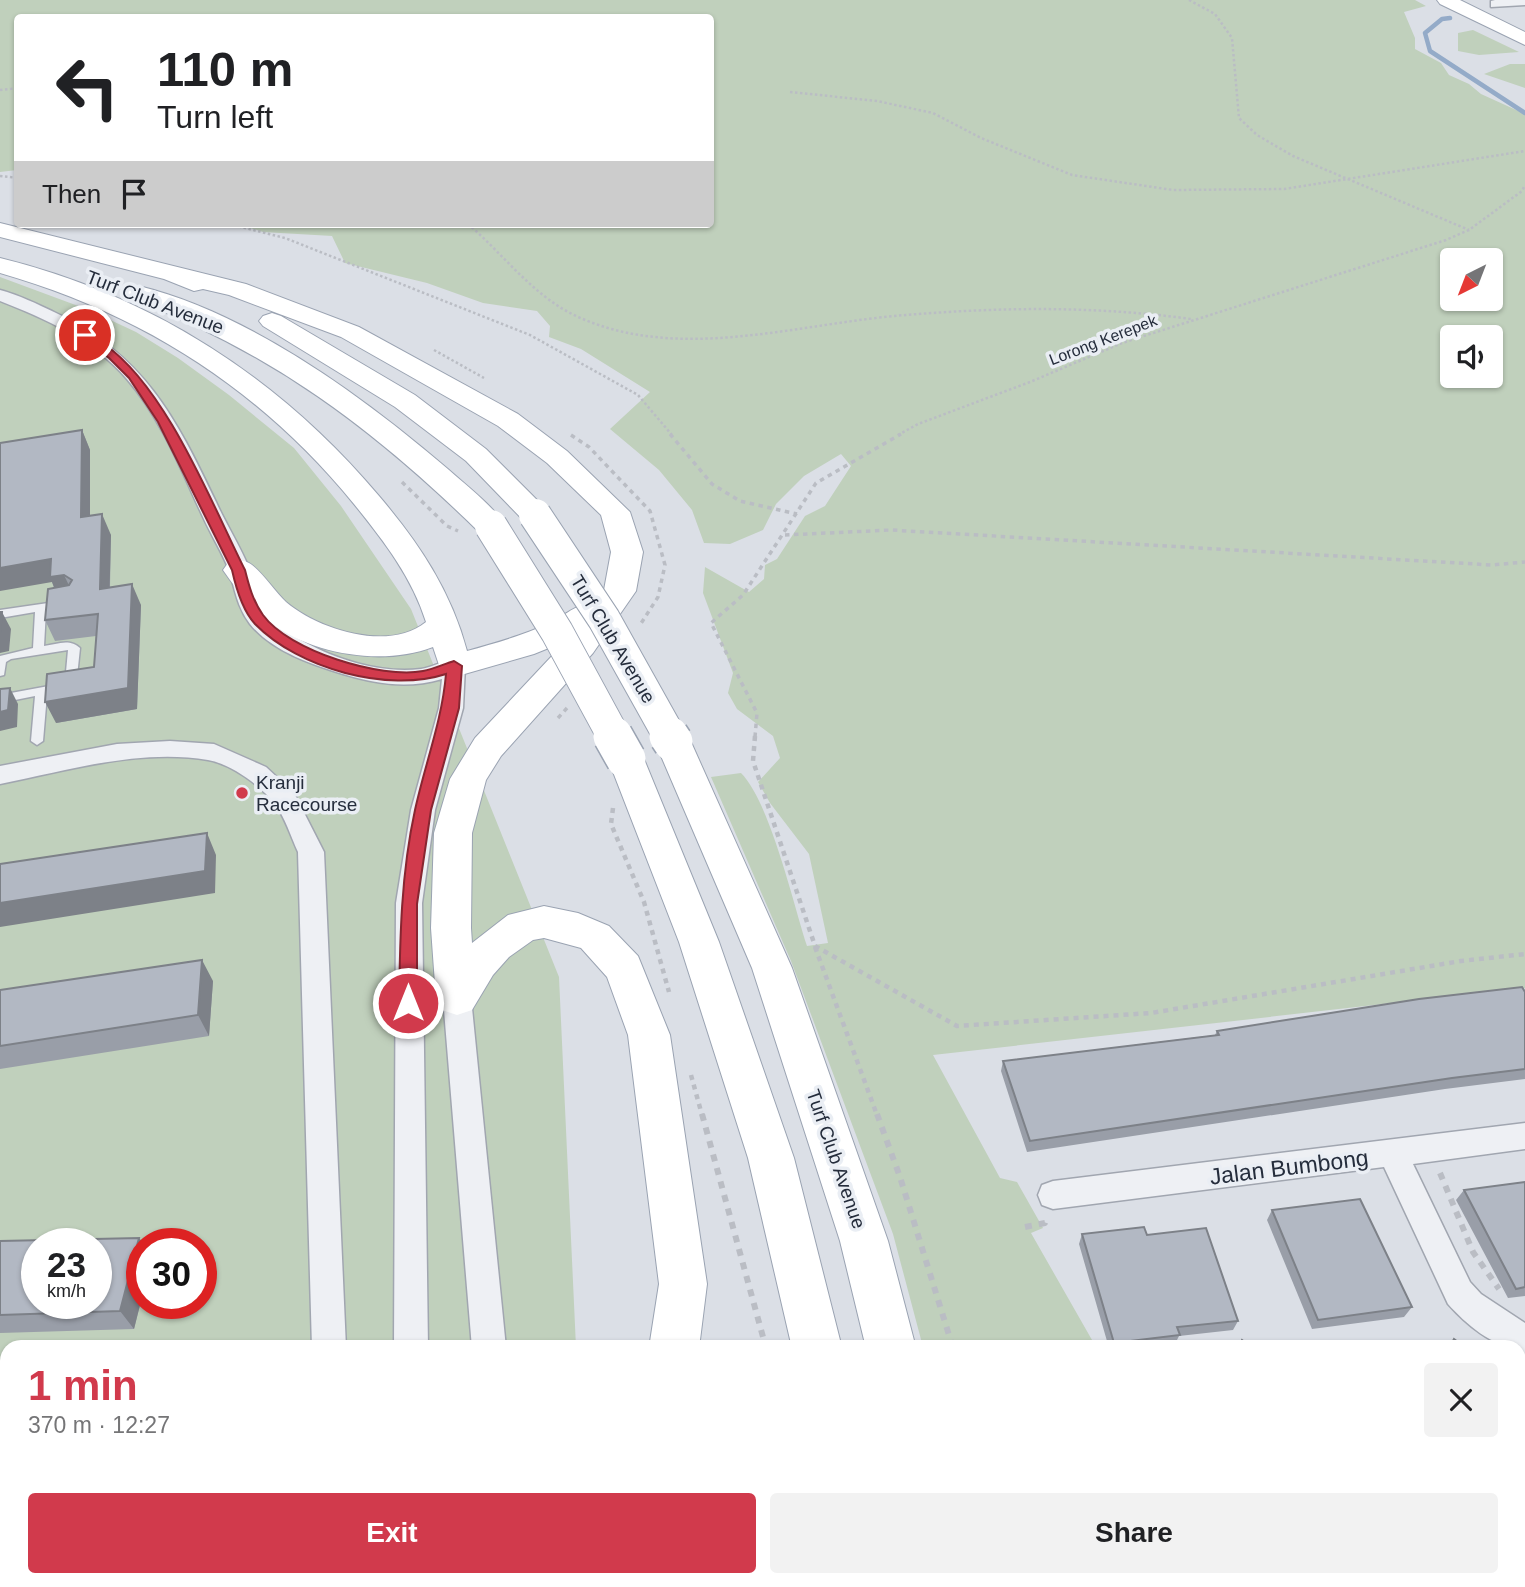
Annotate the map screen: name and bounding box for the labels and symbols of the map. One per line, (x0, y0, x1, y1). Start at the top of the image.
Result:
north arrow (1440, 248, 1503, 312)
street label: Turf Club Avenue (83, 266, 227, 338)
pin (55, 305, 115, 365)
street label: Lorong Kerepek (1047, 311, 1160, 368)
street label: Turf Club Avenue (566, 571, 660, 707)
place label: Kranji Racecourse (256, 772, 357, 815)
marker: Kranji Racecourse (234, 785, 250, 801)
position arrow (371, 966, 445, 1040)
street label: Turf Club Avenue (802, 1087, 870, 1231)
street label: Jalan Bumbong (1208, 1144, 1370, 1190)
speed limit sign: 30 (126, 1228, 217, 1319)

